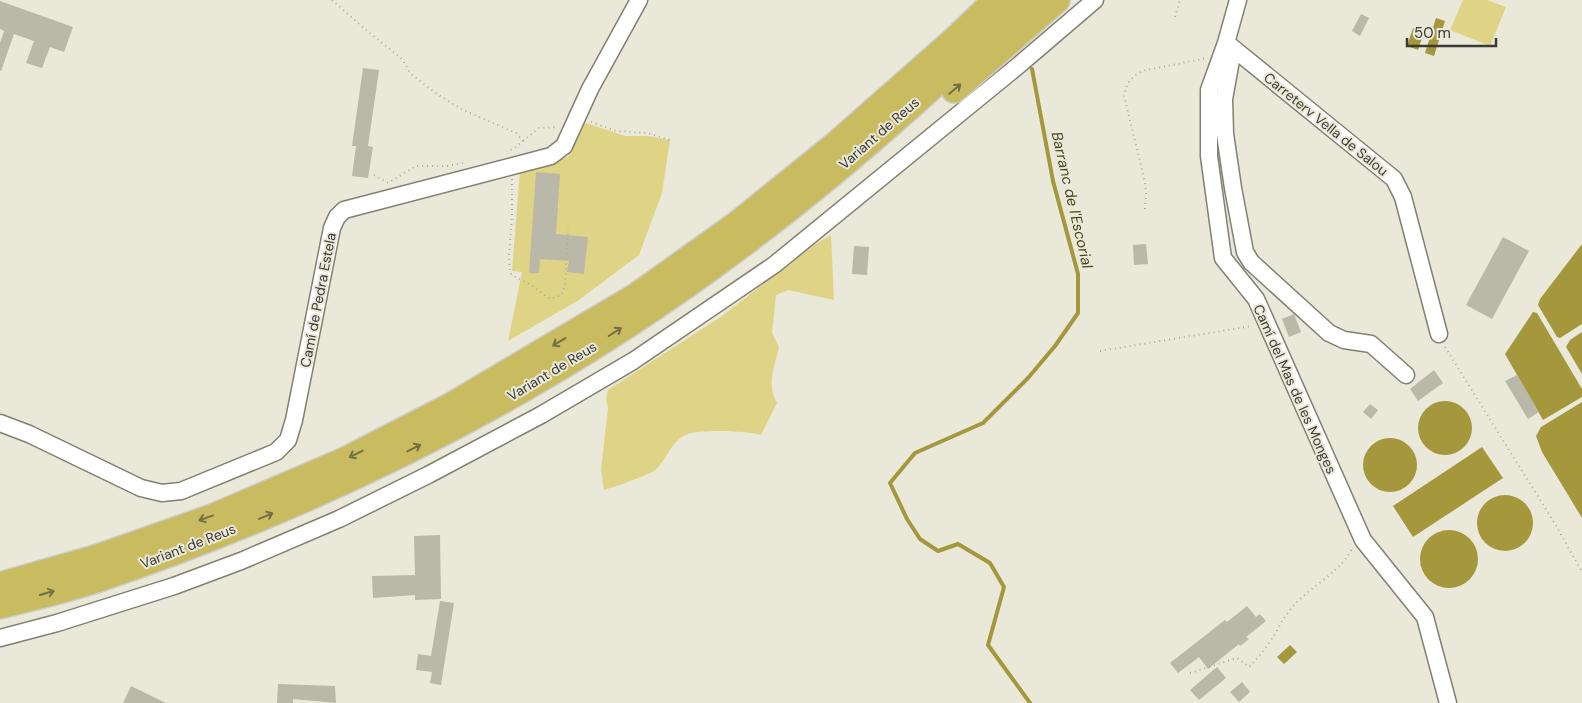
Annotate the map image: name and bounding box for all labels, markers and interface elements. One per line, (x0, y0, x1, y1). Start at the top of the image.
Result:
scale bar (1407, 15, 1496, 47)
text: 50 m (1414, 23, 1451, 43)
street label: Carreterv Vella de Salou (1260, 68, 1392, 180)
one-way arrow (948, 84, 961, 95)
street label: Variant de Reus (835, 93, 923, 173)
water label: Barranc de l'Escorial (1047, 130, 1098, 271)
street label: Camí de Pedra Estela (296, 231, 340, 369)
street label: Camí del Mas de les Monges (1249, 301, 1341, 477)
one-way arrow (608, 327, 622, 338)
street label: Variant de Reus (504, 337, 600, 405)
one-way arrow (552, 337, 566, 347)
one-way arrow (406, 443, 421, 453)
one-way arrow (348, 449, 363, 459)
one-way arrow (258, 510, 273, 520)
one-way arrow (199, 514, 215, 523)
street label: Variant de Reus (138, 520, 238, 572)
one-way arrow (39, 588, 55, 598)

